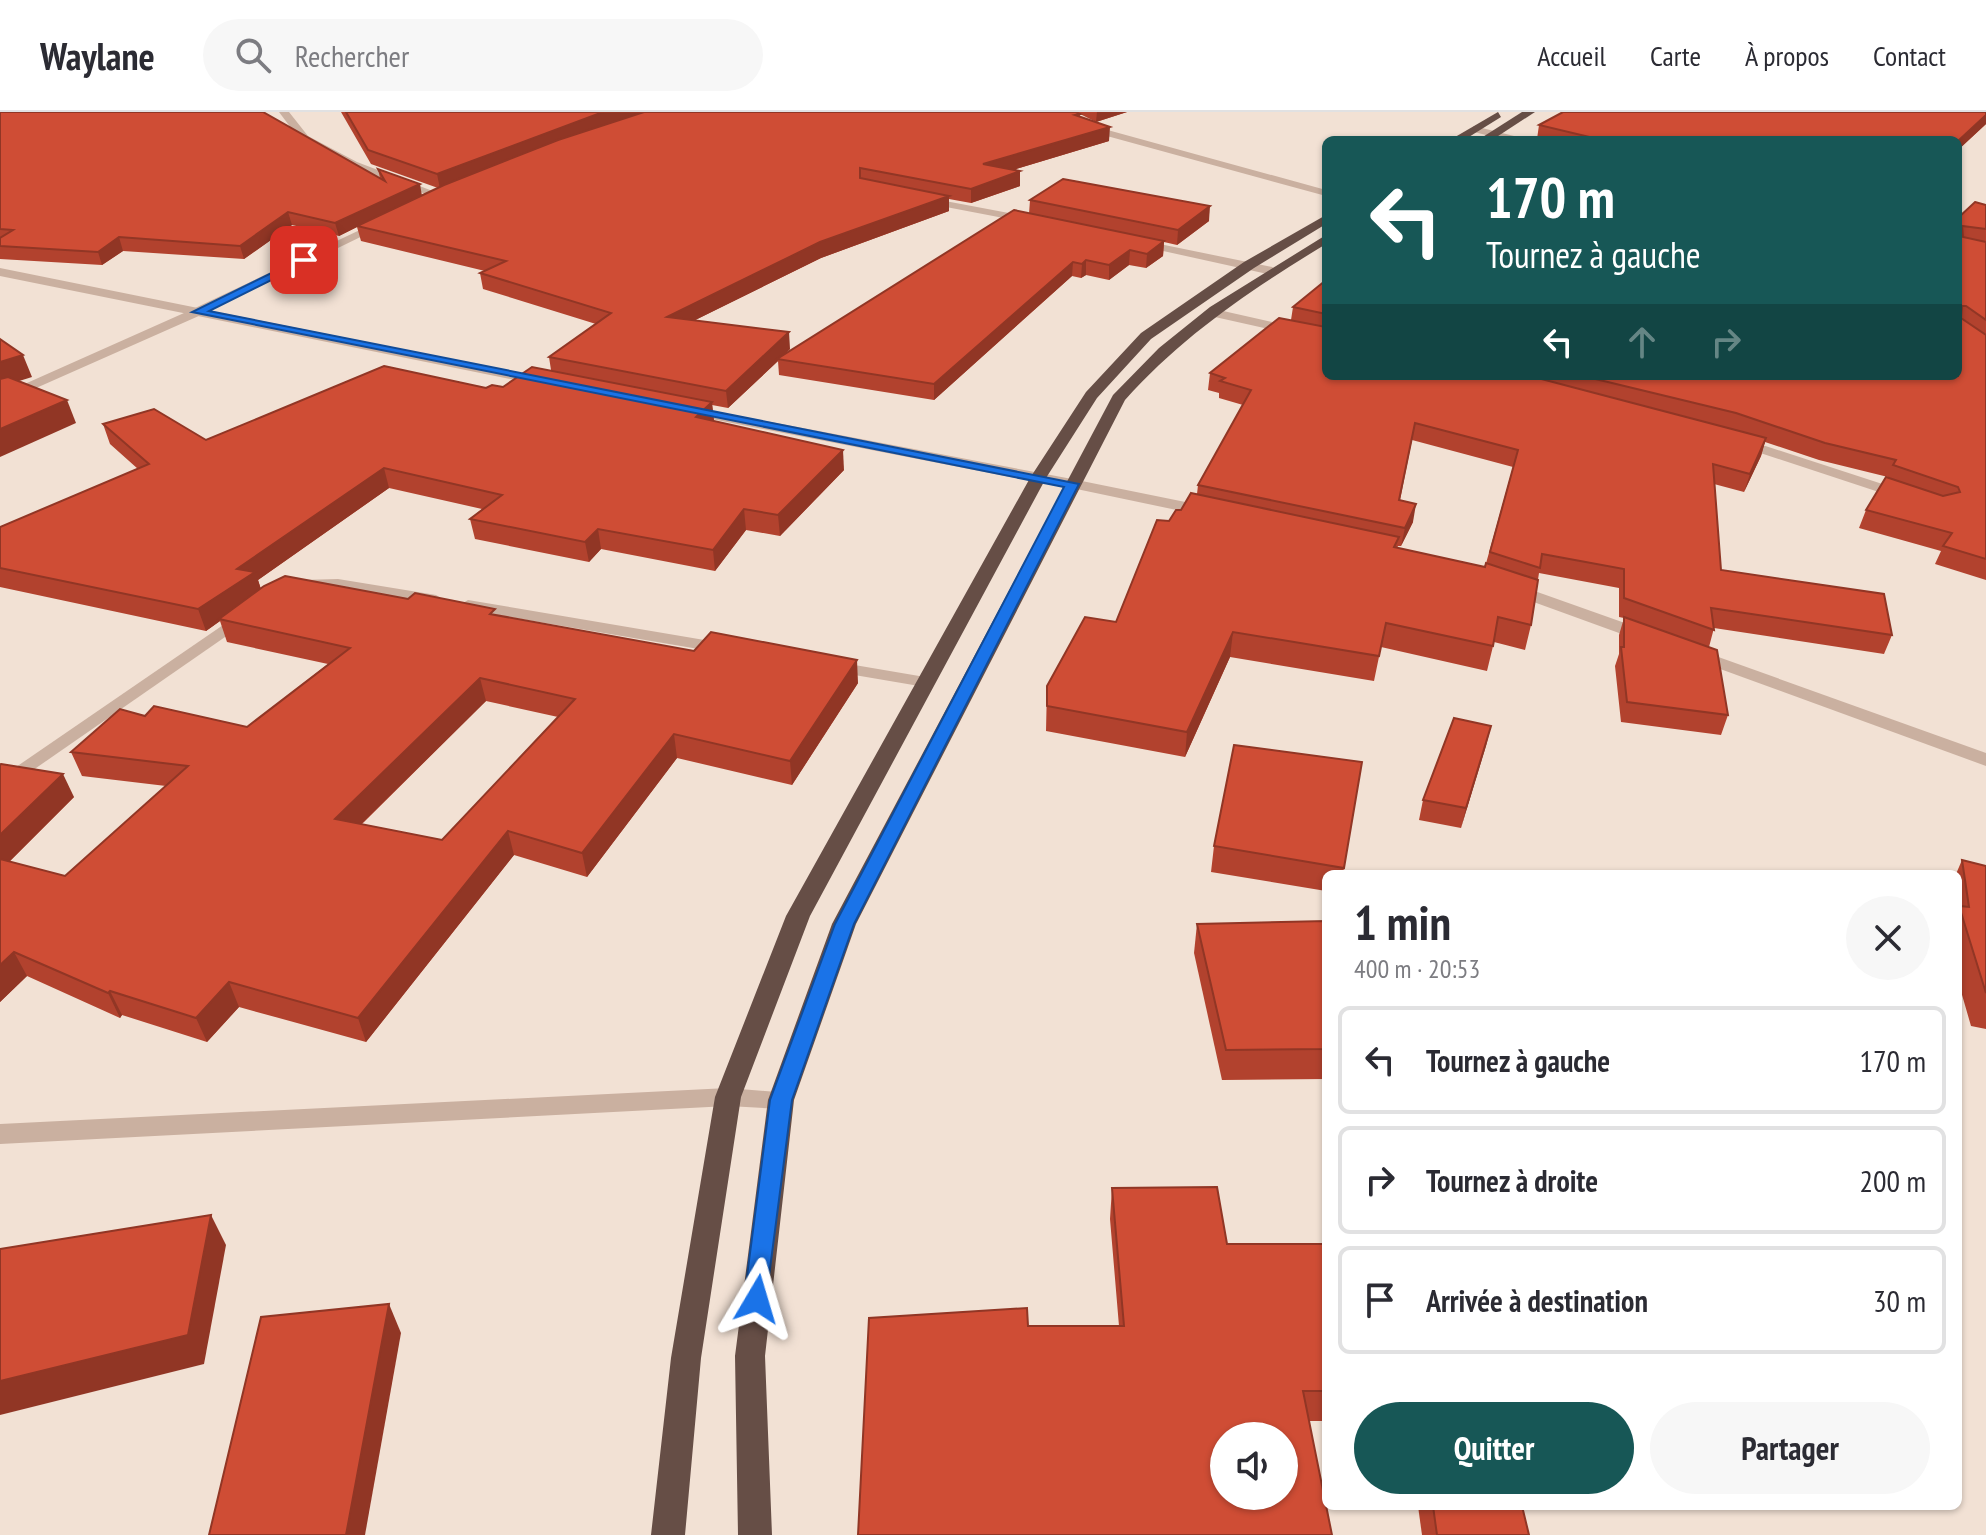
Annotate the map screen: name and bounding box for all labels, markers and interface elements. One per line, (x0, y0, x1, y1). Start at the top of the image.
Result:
search box (203, 19, 763, 91)
text: Waylane (40, 31, 155, 80)
icon: search (231, 33, 275, 77)
text: Rechercher (295, 36, 409, 75)
text: Accueil (1537, 37, 1606, 74)
text: Carte (1650, 37, 1701, 74)
text: À propos (1745, 37, 1829, 74)
text: Contact (1873, 37, 1946, 74)
text: 170 m (1486, 161, 1615, 233)
icon: left (1354, 168, 1458, 272)
pin (270, 226, 338, 294)
text: Tournez à gauche (1486, 231, 1701, 278)
icon: arrive (282, 238, 326, 282)
icon: left (1536, 320, 1580, 364)
icon: ahead (1620, 320, 1664, 364)
icon: right (1704, 320, 1748, 364)
text: 1 min (1354, 891, 1451, 953)
button: close (1846, 896, 1930, 980)
text: 400 m · 20:53 (1354, 952, 1480, 985)
icon: left (1358, 1038, 1402, 1082)
text: Tournez à gauche (1426, 1041, 1610, 1080)
text: 170 m (1860, 1041, 1926, 1080)
icon: right (1358, 1158, 1402, 1202)
text: Tournez à droite (1426, 1161, 1598, 1200)
text: 200 m (1860, 1161, 1926, 1200)
position arrow (715, 1257, 799, 1341)
icon: arrive (1358, 1278, 1402, 1322)
text: Arrivée à destination (1426, 1281, 1648, 1320)
text: 30 m (1873, 1281, 1926, 1320)
button: Quitter (1354, 1402, 1634, 1494)
button: Partager (1650, 1402, 1930, 1494)
map controls (1210, 1422, 1298, 1510)
button: sound (1210, 1422, 1298, 1510)

